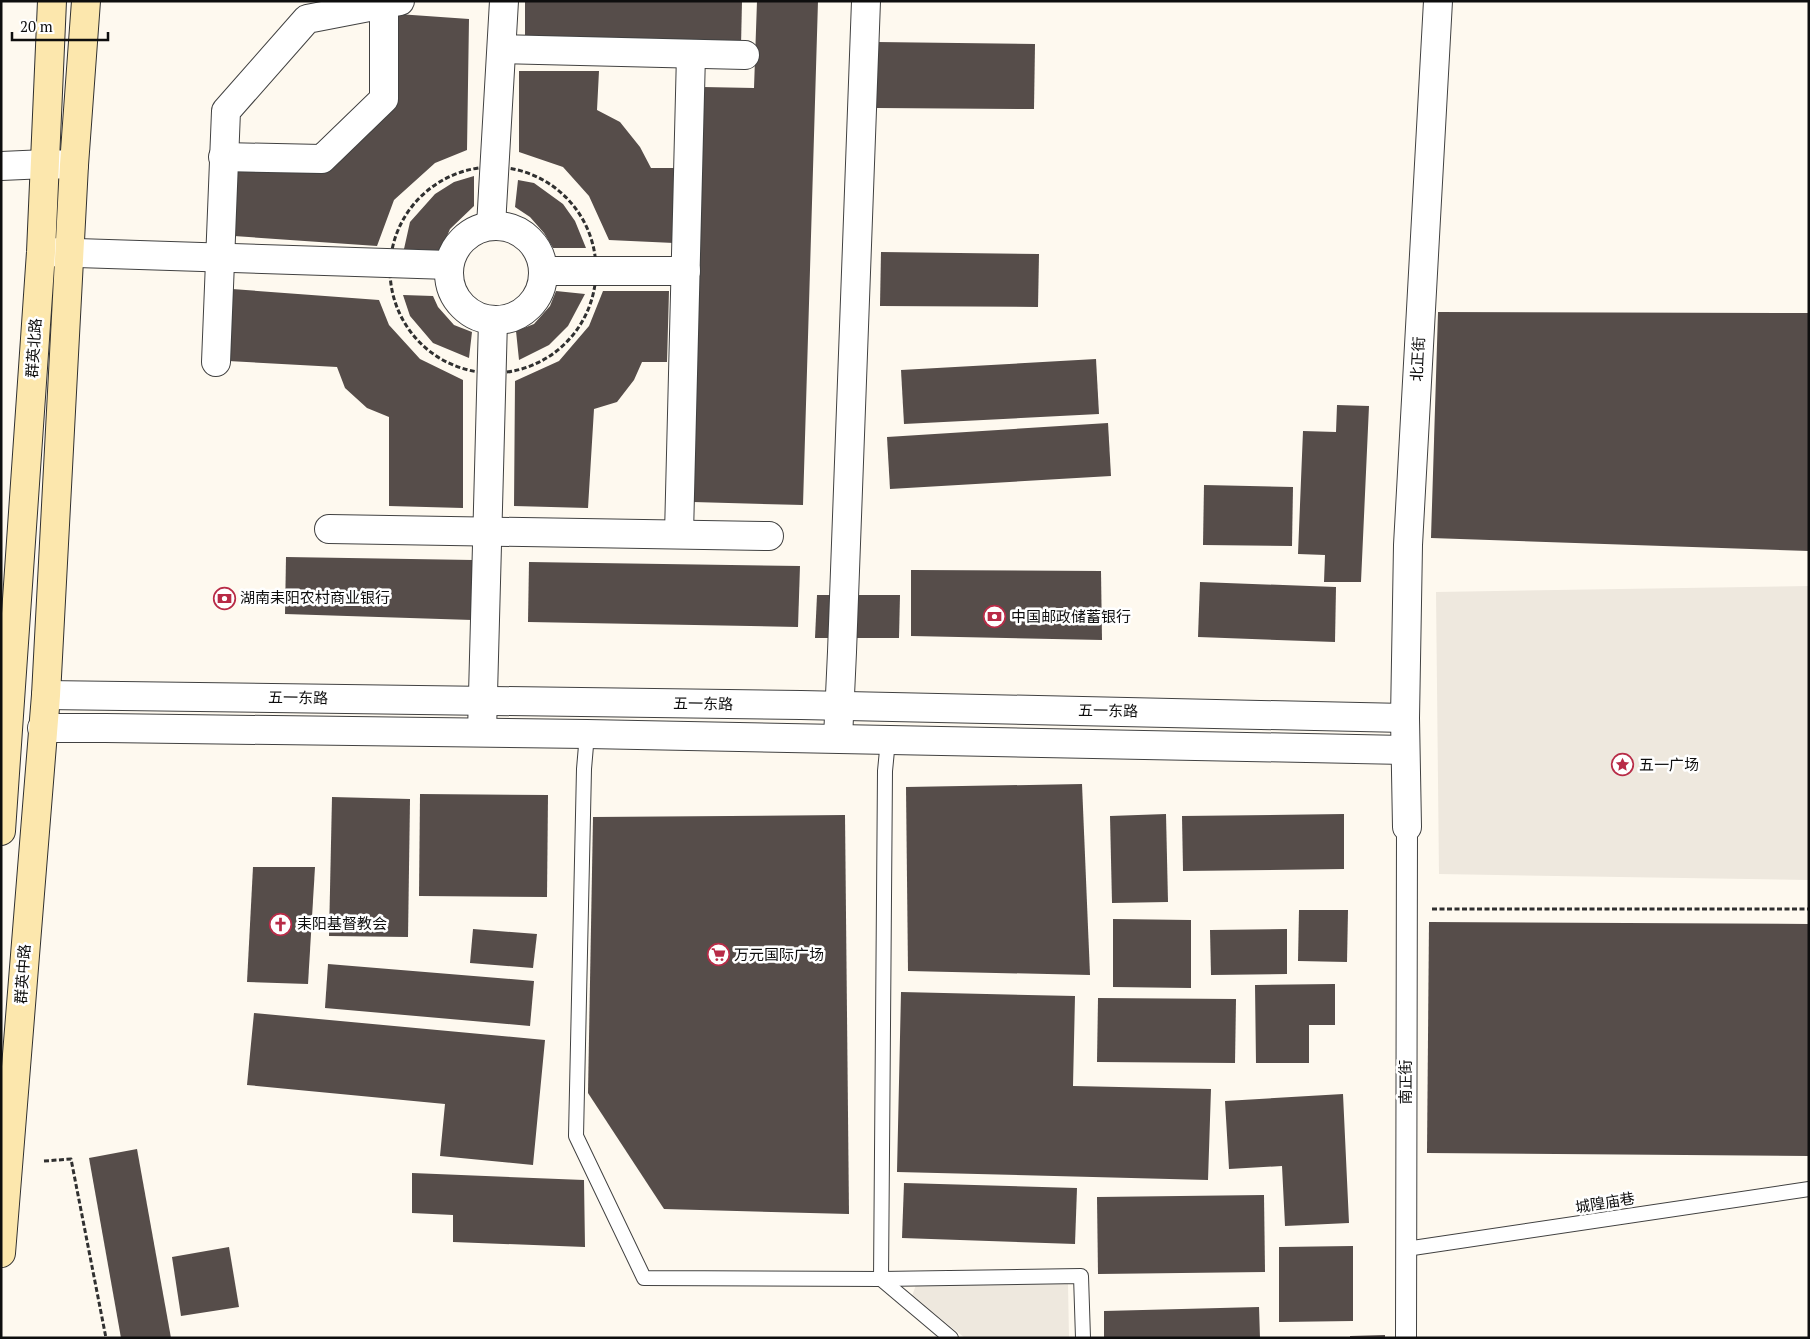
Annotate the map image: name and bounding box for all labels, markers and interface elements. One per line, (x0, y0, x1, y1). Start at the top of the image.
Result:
scale bar (12, 10, 109, 42)
text: 20 m (20, 16, 53, 36)
street label: 群英北路 (21, 317, 45, 379)
street label: 北正街 (1406, 336, 1428, 382)
bank icon: 湖南耒阳农村商业银行 (212, 586, 236, 610)
place label: 湖南耒阳农村商业银行 (240, 587, 390, 607)
bank icon: 中国邮政储蓄银行 (983, 605, 1007, 629)
place label: 中国邮政储蓄银行 (1011, 606, 1131, 626)
street label: 五一东路 (268, 686, 328, 708)
street label: 五一东路 (673, 692, 733, 714)
street label: 五一东路 (1078, 699, 1138, 721)
place icon: 五一广场 (1611, 753, 1635, 777)
place label: 五一广场 (1639, 754, 1699, 774)
church icon: 耒阳基督教会 (269, 912, 293, 936)
place label: 耒阳基督教会 (297, 913, 387, 933)
street label: 群英中路 (10, 943, 34, 1005)
supermarket icon: 万元国际广场 (706, 943, 730, 967)
place label: 万元国际广场 (734, 944, 824, 964)
street label: 南正街 (1395, 1059, 1415, 1105)
street label: 城隍庙巷 (1574, 1187, 1636, 1217)

